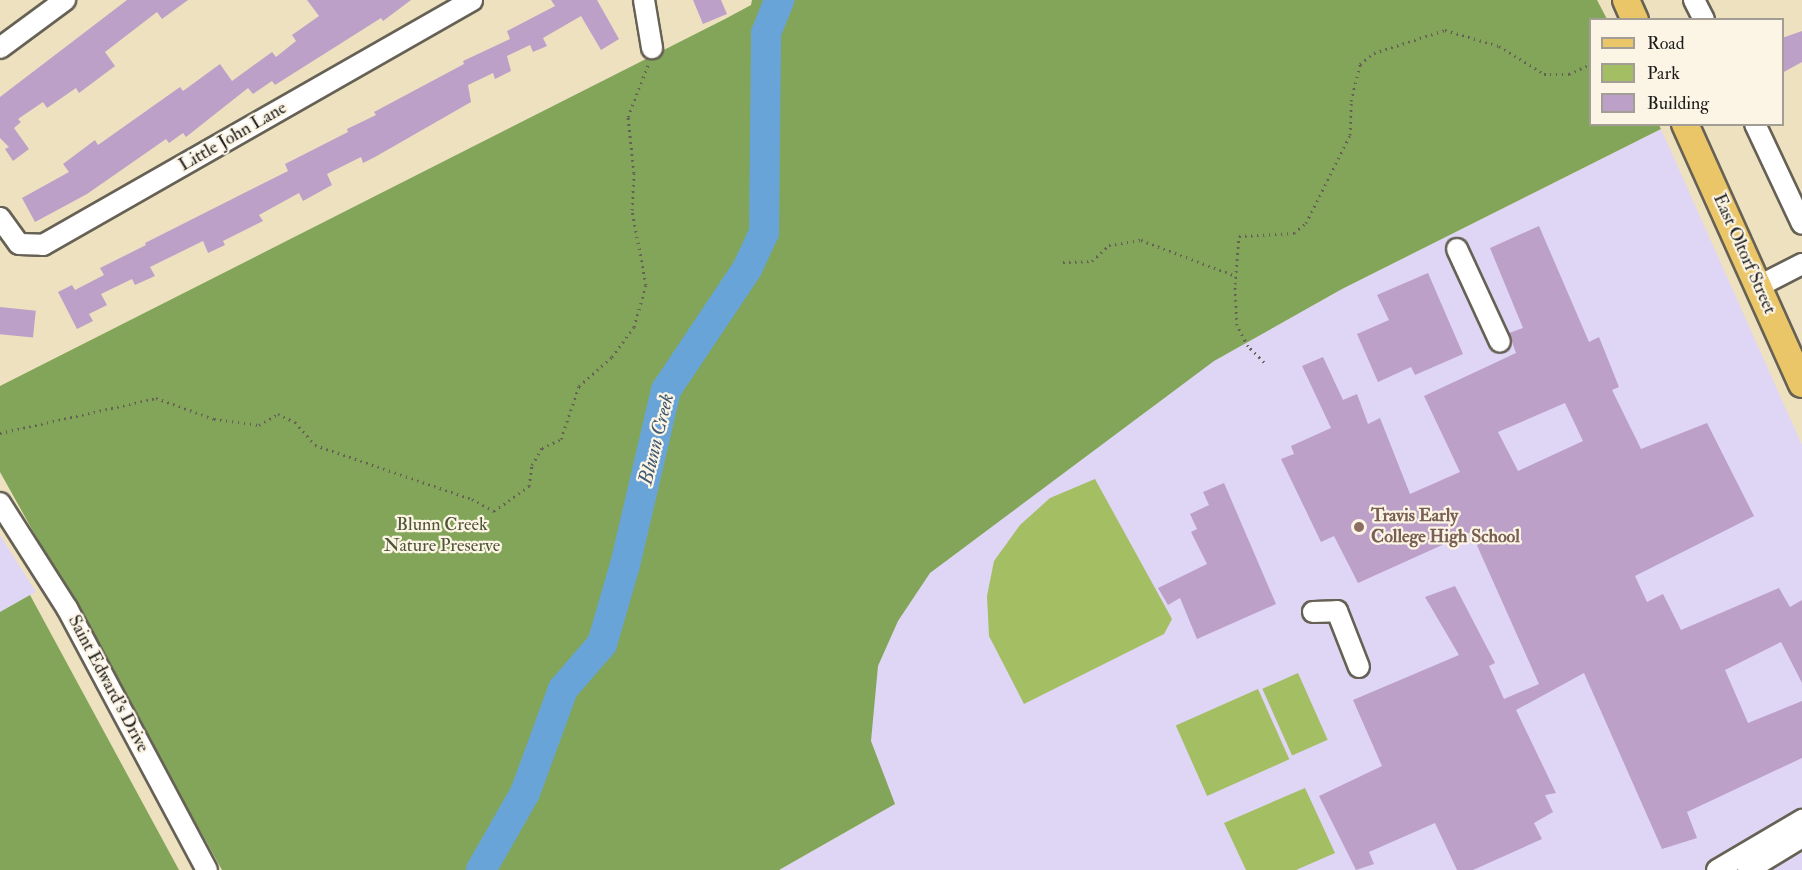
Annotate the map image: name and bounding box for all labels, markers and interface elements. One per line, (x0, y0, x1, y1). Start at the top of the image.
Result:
legend (1589, 18, 1784, 126)
text: Road (1647, 32, 1685, 55)
text: Park (1647, 62, 1680, 85)
text: Building (1647, 92, 1709, 115)
street label: Little John Lane (175, 98, 291, 176)
street label: East Oltorf Street (1708, 191, 1780, 317)
water label: Blunn Creek (633, 391, 679, 487)
place label: Travis Early College High School (1371, 506, 1520, 548)
park label: Blunn Creek Nature Preserve (384, 515, 500, 558)
marker: Travis Early College High School (1352, 520, 1366, 534)
street label: Saint Edward's Drive (63, 612, 153, 756)

